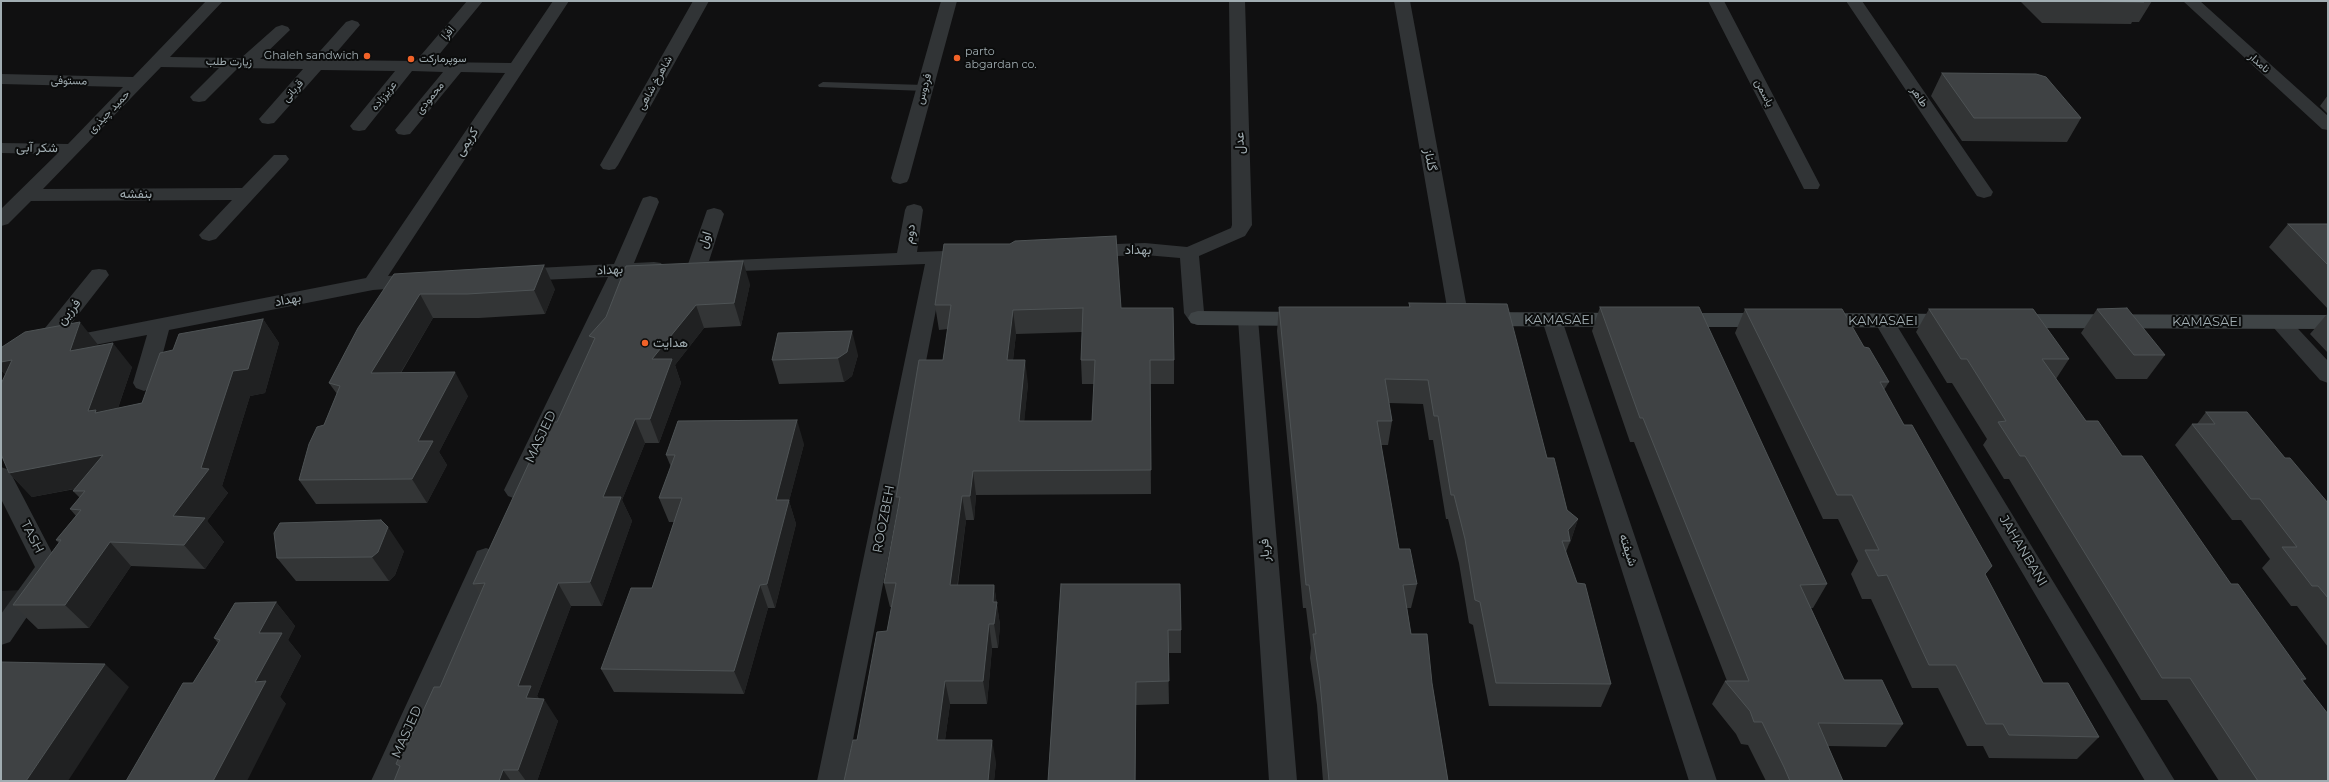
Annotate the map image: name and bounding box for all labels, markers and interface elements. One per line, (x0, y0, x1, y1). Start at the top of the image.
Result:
street label: افرا (439, 24, 457, 42)
place label: parto abgardan co. (965, 45, 1037, 71)
place label: Ghaleh sandwich (264, 49, 359, 63)
street label: نامدار (2246, 50, 2272, 76)
marker: Ghaleh sandwich (362, 51, 372, 61)
place label: سوپرمارکت (419, 52, 466, 66)
marker: parto abgardan co. (952, 53, 962, 63)
marker: سوپرمارکت (406, 54, 416, 64)
street label: شاهرخ شاهی (635, 54, 675, 112)
street label: زیارت طلب (206, 55, 252, 69)
street label: فردوس (913, 72, 935, 106)
street label: مستوفی (51, 74, 87, 88)
street label: قربانی (280, 77, 306, 105)
street label: یاسمن (1751, 77, 1777, 109)
street label: عزیززاده (368, 79, 400, 113)
street label: محمودی (413, 79, 447, 117)
street label: طاهر (1907, 84, 1931, 110)
street label: حمید چیذری (85, 88, 133, 136)
street label: کریمی (452, 125, 482, 159)
street label: عدل (1232, 132, 1248, 154)
street label: شکر آبی (16, 140, 58, 156)
street label: گلناز (1420, 148, 1440, 172)
street label: بنفشه (120, 186, 152, 202)
street label: دوم (901, 223, 919, 245)
street label: اول (695, 229, 715, 251)
street label: بهداد (1125, 242, 1151, 258)
street label: بهداد (596, 262, 624, 278)
street label: بهداد (274, 290, 302, 310)
street label: فرزین (54, 296, 84, 328)
street label: KAMASAEI (1524, 312, 1594, 328)
street label: KAMASAEI (1848, 313, 1918, 329)
street label: KAMASAEI (2172, 314, 2242, 330)
place label: هدایت (653, 335, 688, 351)
marker: هدایت (640, 338, 650, 348)
street label: MASJED (522, 408, 560, 466)
street label: ROOZBEH (870, 484, 898, 554)
street label: JAHANBANI (1996, 513, 2050, 589)
street label: TASH (17, 518, 47, 556)
street label: شیفته (1615, 532, 1641, 568)
street label: فریار (1256, 538, 1274, 562)
street label: MASJED (389, 703, 425, 761)

